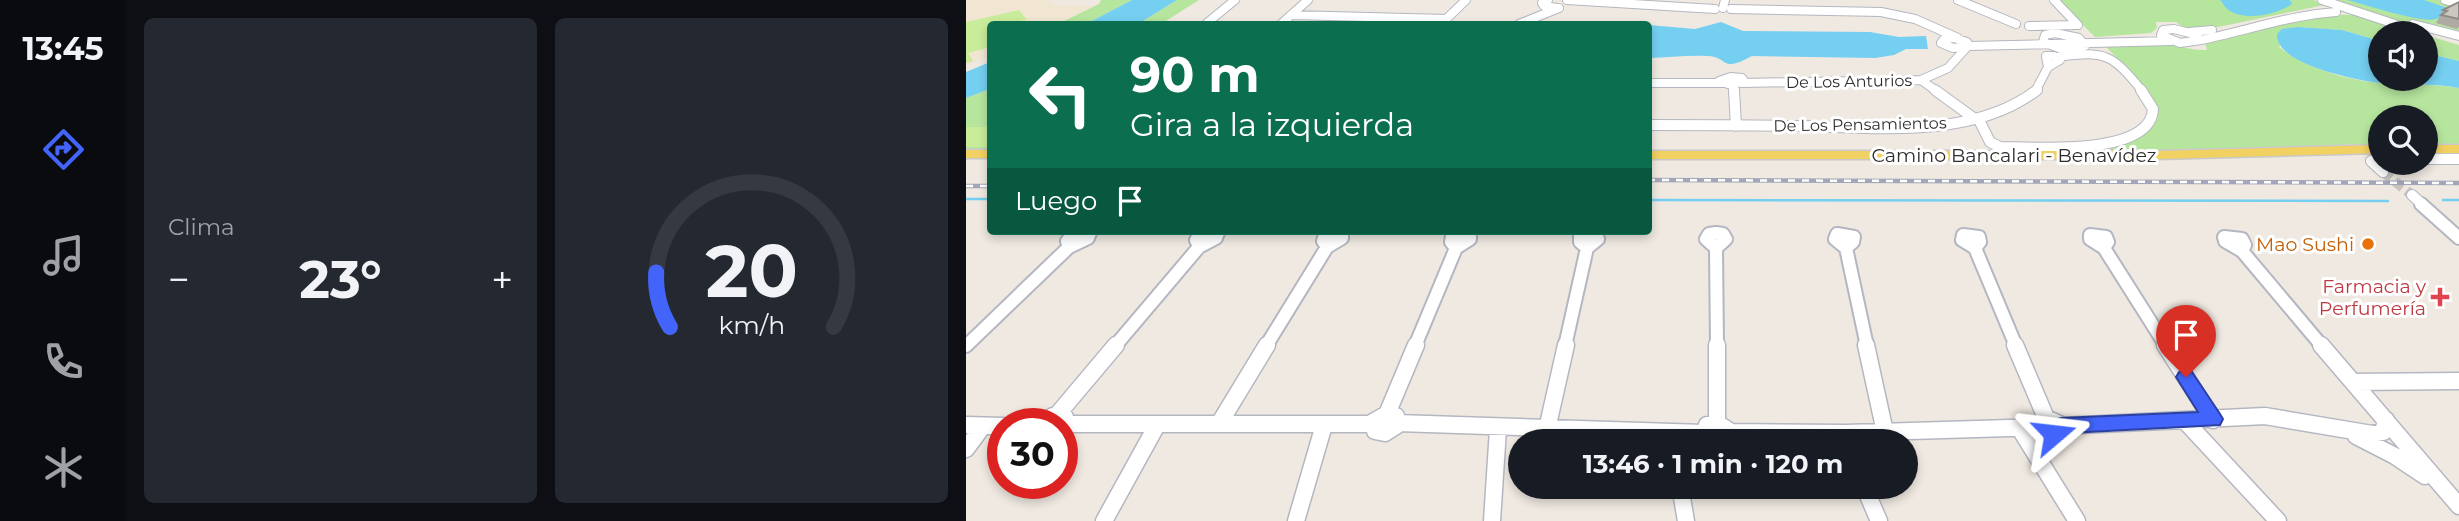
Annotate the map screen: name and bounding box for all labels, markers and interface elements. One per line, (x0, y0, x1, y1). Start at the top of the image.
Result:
map controls (2368, 21, 2438, 175)
button: sound (2368, 21, 2438, 91)
text: 13:45 (23, 29, 103, 68)
text: 90 m (1130, 45, 1260, 104)
icon: left (1015, 49, 1106, 140)
street label: De Los Anturios (1786, 71, 1913, 92)
text: Gira a la izquierda (1130, 105, 1414, 144)
button: search (2368, 105, 2438, 175)
street label: De Los Pensamientos (1773, 113, 1947, 136)
icon: directions (39, 125, 88, 174)
street label: Camino Bancalari - Benavídez (1872, 144, 2157, 167)
icon: arrive (1111, 182, 1149, 220)
text: Luego (1015, 185, 1097, 217)
text: Clima (168, 213, 235, 241)
text: 20 (705, 227, 798, 315)
icon: music (39, 231, 88, 280)
place label: Mao Sushi (2256, 233, 2354, 256)
marker: Mao Sushi (2360, 236, 2376, 252)
text: 23° (299, 248, 382, 311)
text: − (168, 256, 190, 303)
text: + (491, 256, 513, 303)
place label: Farmacia y Perfumería (2319, 275, 2427, 320)
marker: Farmacia y Perfumería (2432, 289, 2448, 305)
pin (2156, 305, 2216, 377)
text: km/h (718, 309, 785, 339)
icon: arrive (2167, 316, 2205, 354)
icon: phone (39, 337, 88, 386)
position arrow (2017, 397, 2091, 471)
speed limit sign: 30 (987, 408, 1078, 499)
icon: climate (39, 443, 88, 492)
text: 13:46 · 1 min · 120 m (1583, 448, 1843, 480)

